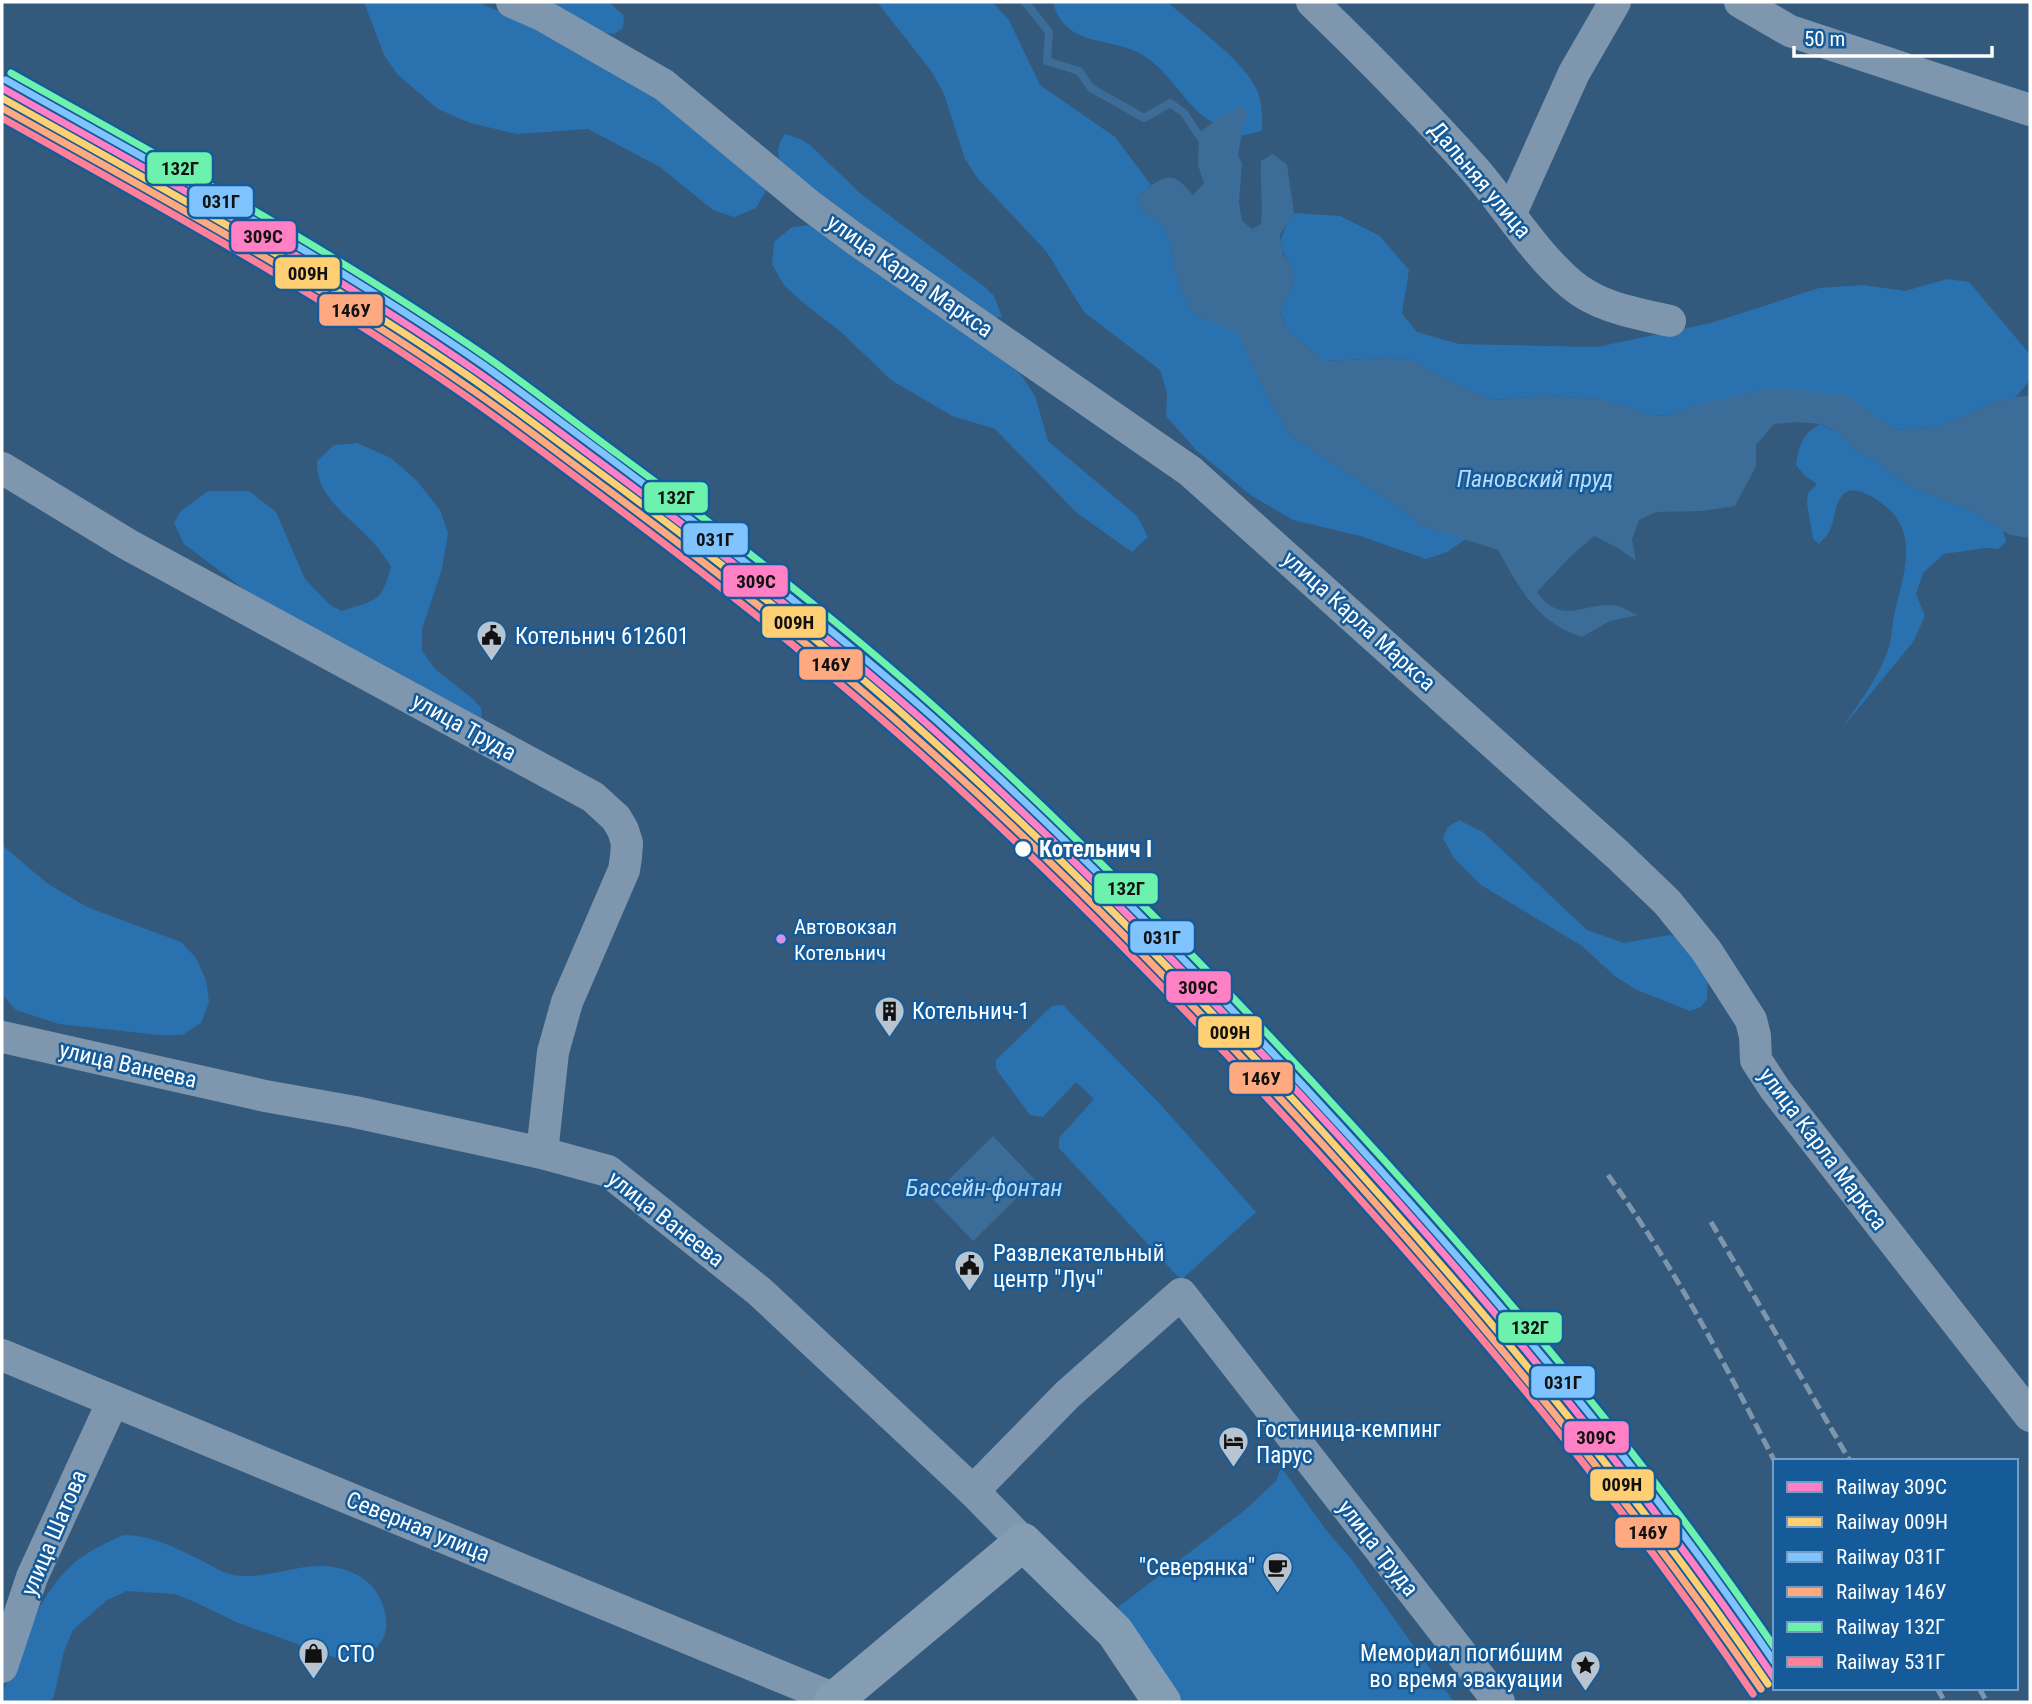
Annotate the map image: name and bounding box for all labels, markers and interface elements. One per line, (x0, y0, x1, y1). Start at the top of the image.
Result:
scale bar (1794, 14, 1992, 58)
text: 50 m (1804, 27, 1845, 51)
street label: Дальняя улица (1423, 116, 1537, 244)
line badge: 132Г (146, 151, 213, 185)
text: 132Г (161, 157, 199, 180)
line badge: 031Г (188, 185, 254, 218)
text: 031Г (202, 190, 240, 213)
street label: улица Карла Маркса (822, 209, 998, 343)
line badge: 309С (230, 220, 297, 253)
text: 309С (243, 225, 283, 248)
line badge: 009Н (274, 256, 341, 290)
text: 009Н (288, 262, 328, 285)
line badge: 146У (318, 293, 384, 327)
text: 146У (331, 299, 371, 322)
water label: Пановский пруд (1457, 465, 1613, 493)
line badge: 132Г (643, 481, 709, 514)
text: 132Г (657, 486, 695, 509)
line badge: 031Г (682, 522, 749, 556)
text: 031Г (696, 528, 734, 551)
street label: улица Карла Маркса (1277, 545, 1441, 697)
line badge: 309С (722, 564, 789, 598)
text: 309С (736, 570, 776, 593)
line badge: 009Н (761, 605, 827, 639)
text: 009Н (774, 611, 814, 634)
public building icon: Котельнич 612601 (475, 619, 509, 663)
place label: Котельнич 612601 (515, 623, 689, 650)
line badge: 146У (798, 648, 864, 681)
text: 146У (811, 653, 851, 676)
street label: улица Труда (407, 687, 521, 767)
place label: Котельнич I (1039, 836, 1152, 863)
marker: Котельнич I (1013, 839, 1033, 859)
line badge: 132Г (1093, 872, 1159, 905)
text: 132Г (1107, 877, 1145, 900)
place label: Автовокзал Котельнич (794, 915, 897, 965)
line badge: 031Г (1129, 920, 1195, 954)
text: 031Г (1143, 926, 1181, 949)
marker: Автовокзал Котельнич (774, 932, 788, 946)
line badge: 309С (1165, 970, 1232, 1004)
text: 309С (1178, 976, 1218, 999)
building icon: Котельнич-1 (872, 994, 906, 1038)
place label: Котельнич-1 (912, 998, 1030, 1025)
line badge: 009Н (1197, 1015, 1263, 1049)
text: 009Н (1210, 1021, 1250, 1044)
street label: улица Ванеева (57, 1036, 199, 1094)
line badge: 146У (1228, 1061, 1294, 1095)
street label: улица Карла Маркса (1753, 1062, 1893, 1236)
text: 146У (1241, 1067, 1281, 1090)
street label: улица Ванеева (602, 1165, 730, 1273)
water label: Бассейн-фонтан (906, 1174, 1063, 1202)
place label: Развлекательный центр "Луч" (993, 1240, 1164, 1293)
public building icon: Развлекательный центр "Луч" (953, 1249, 987, 1293)
line badge: 132Г (1497, 1311, 1563, 1344)
text: 132Г (1511, 1316, 1549, 1339)
line badge: 031Г (1530, 1365, 1596, 1399)
text: 031Г (1544, 1371, 1582, 1394)
place label: Гостиница-кемпинг Парус (1256, 1416, 1442, 1469)
line badge: 309С (1563, 1420, 1630, 1454)
hotel icon: Гостиница-кемпинг Парус (1216, 1425, 1250, 1469)
text: 309С (1576, 1426, 1616, 1449)
legend (1773, 1459, 2018, 1690)
street label: улица Шатова (15, 1466, 93, 1600)
line badge: 009Н (1589, 1468, 1655, 1502)
text: 009Н (1602, 1473, 1642, 1496)
text: Railway 309С (1836, 1475, 1947, 1499)
street label: Северная улица (342, 1486, 494, 1568)
street label: улица Труда (1332, 1494, 1424, 1602)
text: Railway 009Н (1836, 1510, 1948, 1534)
line badge: 146У (1614, 1516, 1681, 1549)
text: 146У (1628, 1521, 1668, 1544)
text: Railway 031Г (1836, 1545, 1945, 1569)
cafe icon: "Северянка" (1261, 1550, 1295, 1594)
place label: "Северянка" (1139, 1554, 1255, 1581)
text: Railway 146У (1836, 1580, 1947, 1604)
text: Railway 132Г (1836, 1615, 1945, 1639)
shop icon: СТО (297, 1637, 331, 1681)
place label: Мемориал погибшим во время эвакуации (1360, 1640, 1563, 1693)
place label: СТО (337, 1641, 375, 1668)
place icon: Мемориал погибшим во время эвакуации (1569, 1649, 1603, 1693)
text: Railway 531Г (1836, 1650, 1945, 1674)

